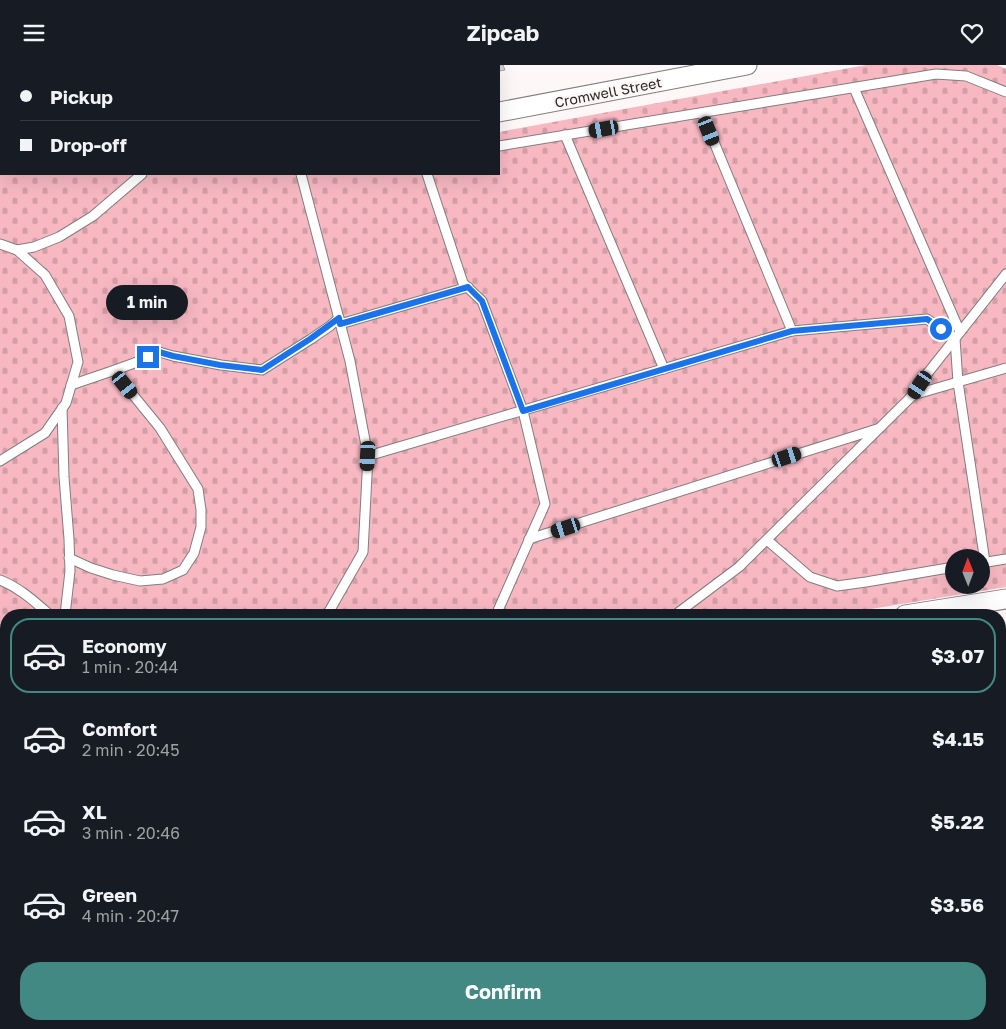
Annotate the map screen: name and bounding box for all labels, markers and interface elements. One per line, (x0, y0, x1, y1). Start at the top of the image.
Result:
icon: menu (20, 19, 48, 47)
text: Zipcab (467, 19, 539, 46)
icon: heart (958, 19, 986, 47)
street label: Cromwell Street (553, 73, 663, 111)
text: Pickup (50, 85, 113, 108)
car (696, 114, 721, 148)
car (587, 119, 620, 139)
text: Drop-off (50, 133, 127, 156)
callout: 1 min (107, 285, 189, 319)
text: 1 min (127, 292, 167, 312)
route start (930, 318, 952, 340)
route end (137, 346, 159, 368)
car (905, 368, 934, 402)
car (109, 369, 140, 401)
car (359, 441, 376, 471)
car (770, 445, 803, 469)
car (549, 516, 582, 540)
north arrow (945, 549, 990, 594)
map controls (945, 549, 990, 594)
icon: car (22, 633, 67, 678)
text: Economy (82, 634, 167, 657)
text: $3.07 (931, 644, 984, 667)
text: 1 min · 20:44 (82, 657, 178, 677)
icon: car (22, 716, 67, 761)
text: Comfort (82, 717, 157, 740)
text: $4.15 (932, 727, 984, 750)
text: 2 min · 20:45 (82, 740, 179, 760)
icon: car (22, 799, 67, 844)
text: XL (82, 800, 107, 823)
text: $5.22 (930, 810, 984, 833)
text: 3 min · 20:46 (82, 823, 180, 843)
icon: car (22, 882, 67, 927)
text: Green (82, 883, 137, 906)
text: $3.56 (930, 893, 984, 916)
text: 4 min · 20:47 (82, 906, 179, 926)
button: Confirm (20, 962, 986, 1020)

